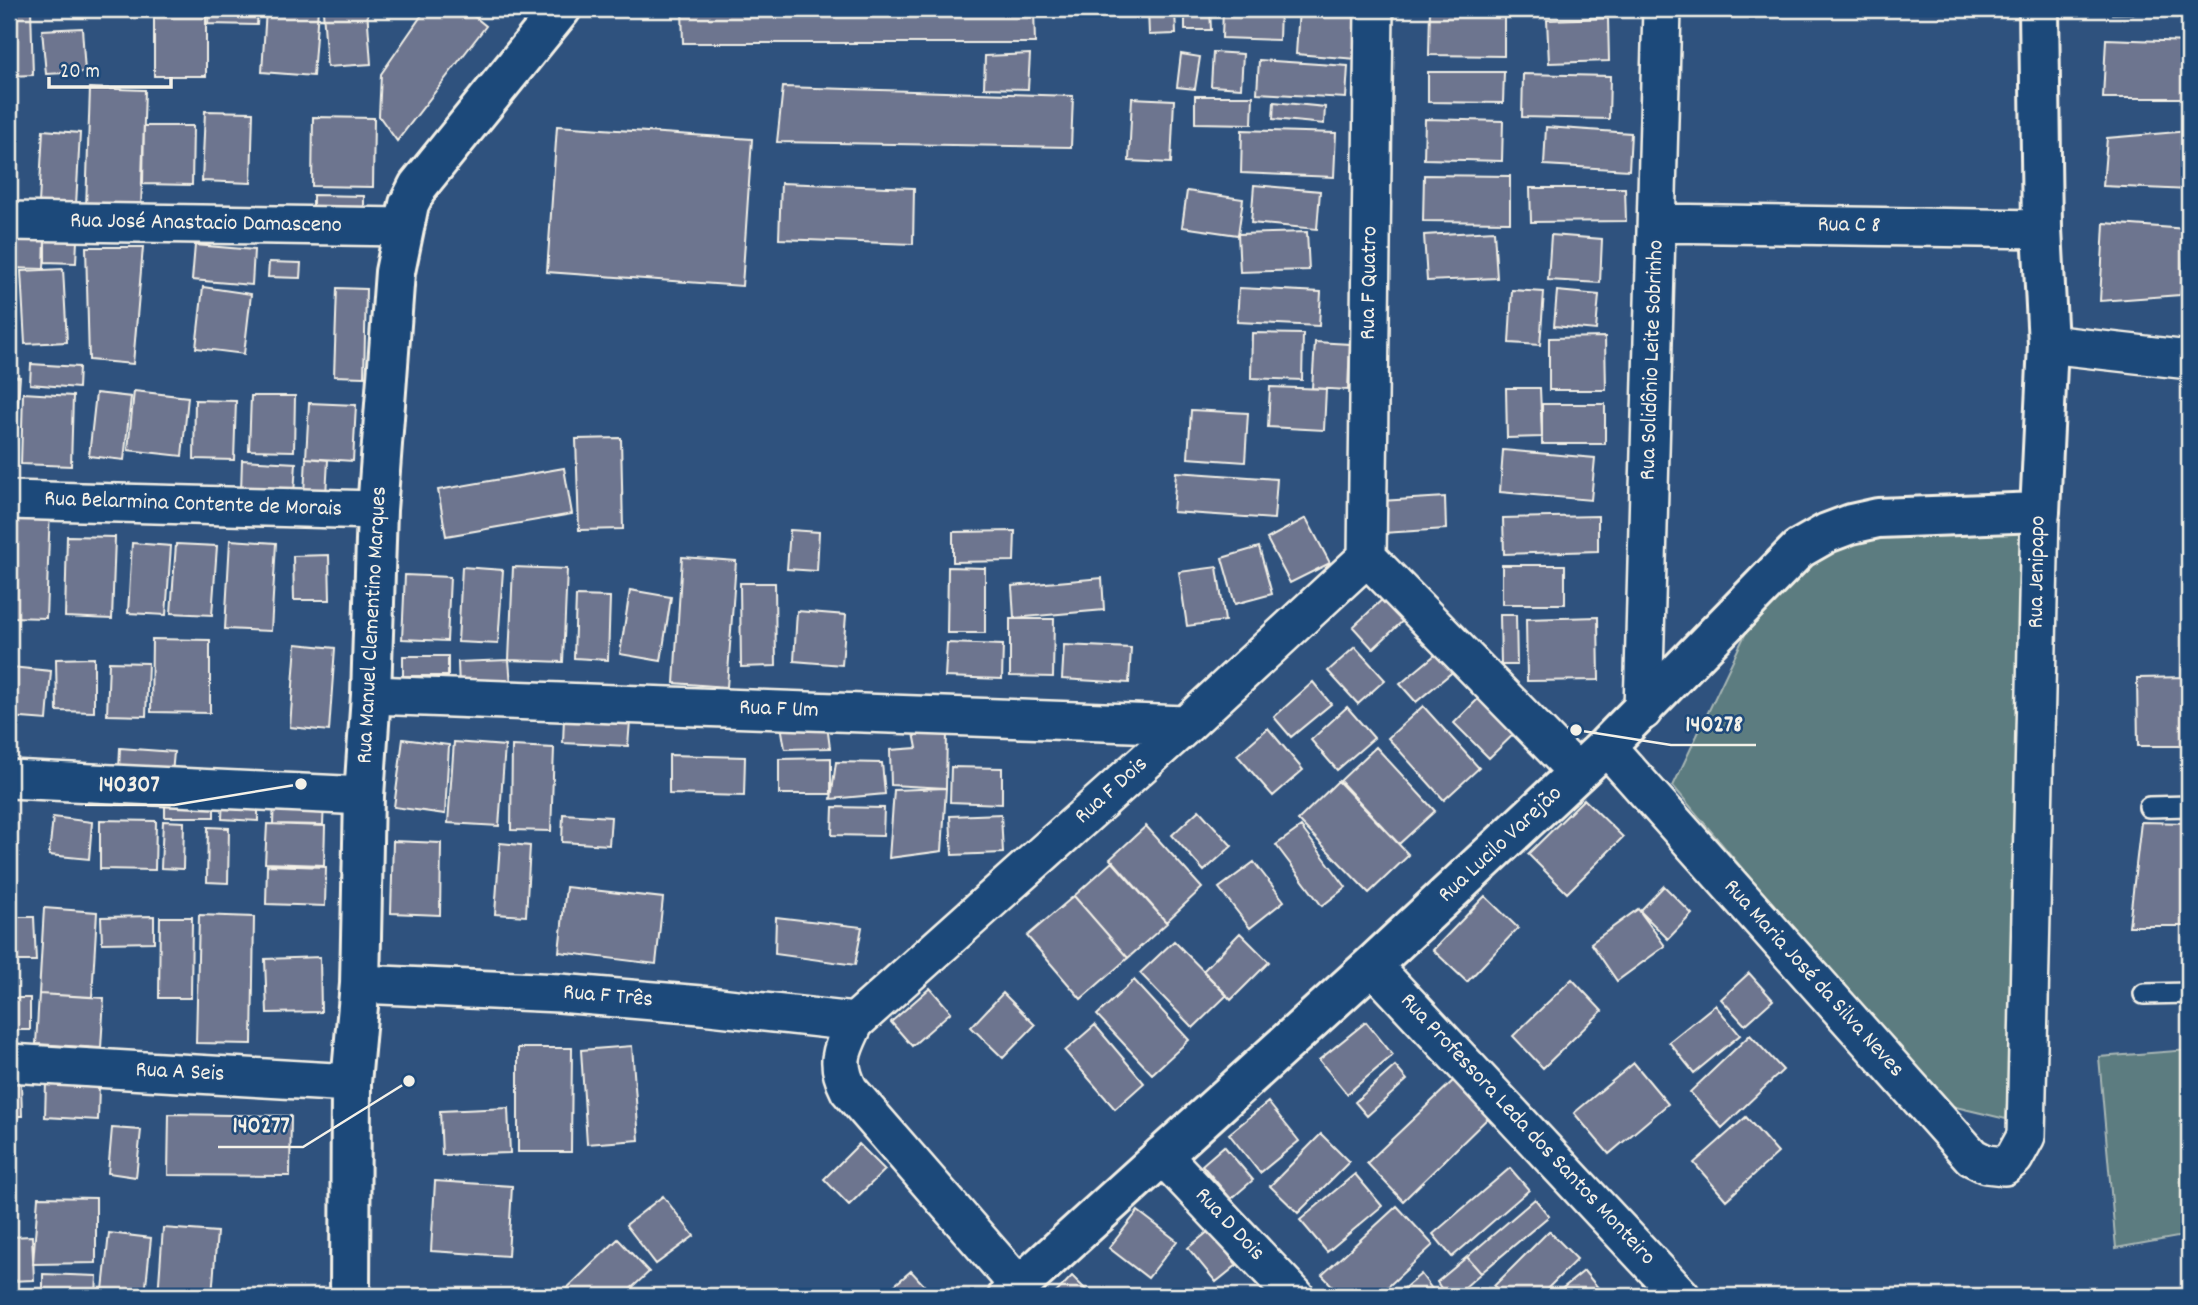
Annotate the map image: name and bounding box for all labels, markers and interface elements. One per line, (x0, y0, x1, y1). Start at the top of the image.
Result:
scale bar (49, 46, 172, 90)
text: 20 m (60, 58, 100, 88)
street label: Rua José Anastacio Damasceno (70, 205, 342, 243)
street label: Rua C 8 (1817, 209, 1881, 243)
street label: Rua F Quatro (1353, 226, 1387, 340)
street label: Rua Solidônio Leite Sobrinho (1632, 239, 1674, 481)
street label: Rua Belarmina Contente de Morais (43, 483, 343, 527)
street label: Rua Manuel Clementino Marques (349, 485, 397, 765)
street label: Rua Jenipapo (2021, 515, 2055, 629)
street label: Rua F Um (739, 692, 819, 728)
callout: 140278 (1671, 700, 1756, 745)
text: 140278 (1685, 709, 1743, 743)
street label: Rua F Dois (1068, 749, 1156, 833)
callout: 140307 (85, 760, 174, 805)
text: 140307 (98, 769, 160, 803)
street label: Rua Lucilo Varejão (1432, 779, 1570, 911)
street label: Rua Maria José da Silva Neves (1715, 873, 1911, 1085)
street label: Rua F Três (562, 977, 654, 1017)
street label: Rua Professora Leda dos Santos Monteiro (1391, 986, 1663, 1274)
street label: Rua A Seis (135, 1054, 225, 1092)
callout: 140277 (218, 1102, 303, 1147)
text: 140277 (232, 1110, 290, 1144)
street label: Rua D Dois (1186, 1181, 1272, 1269)

